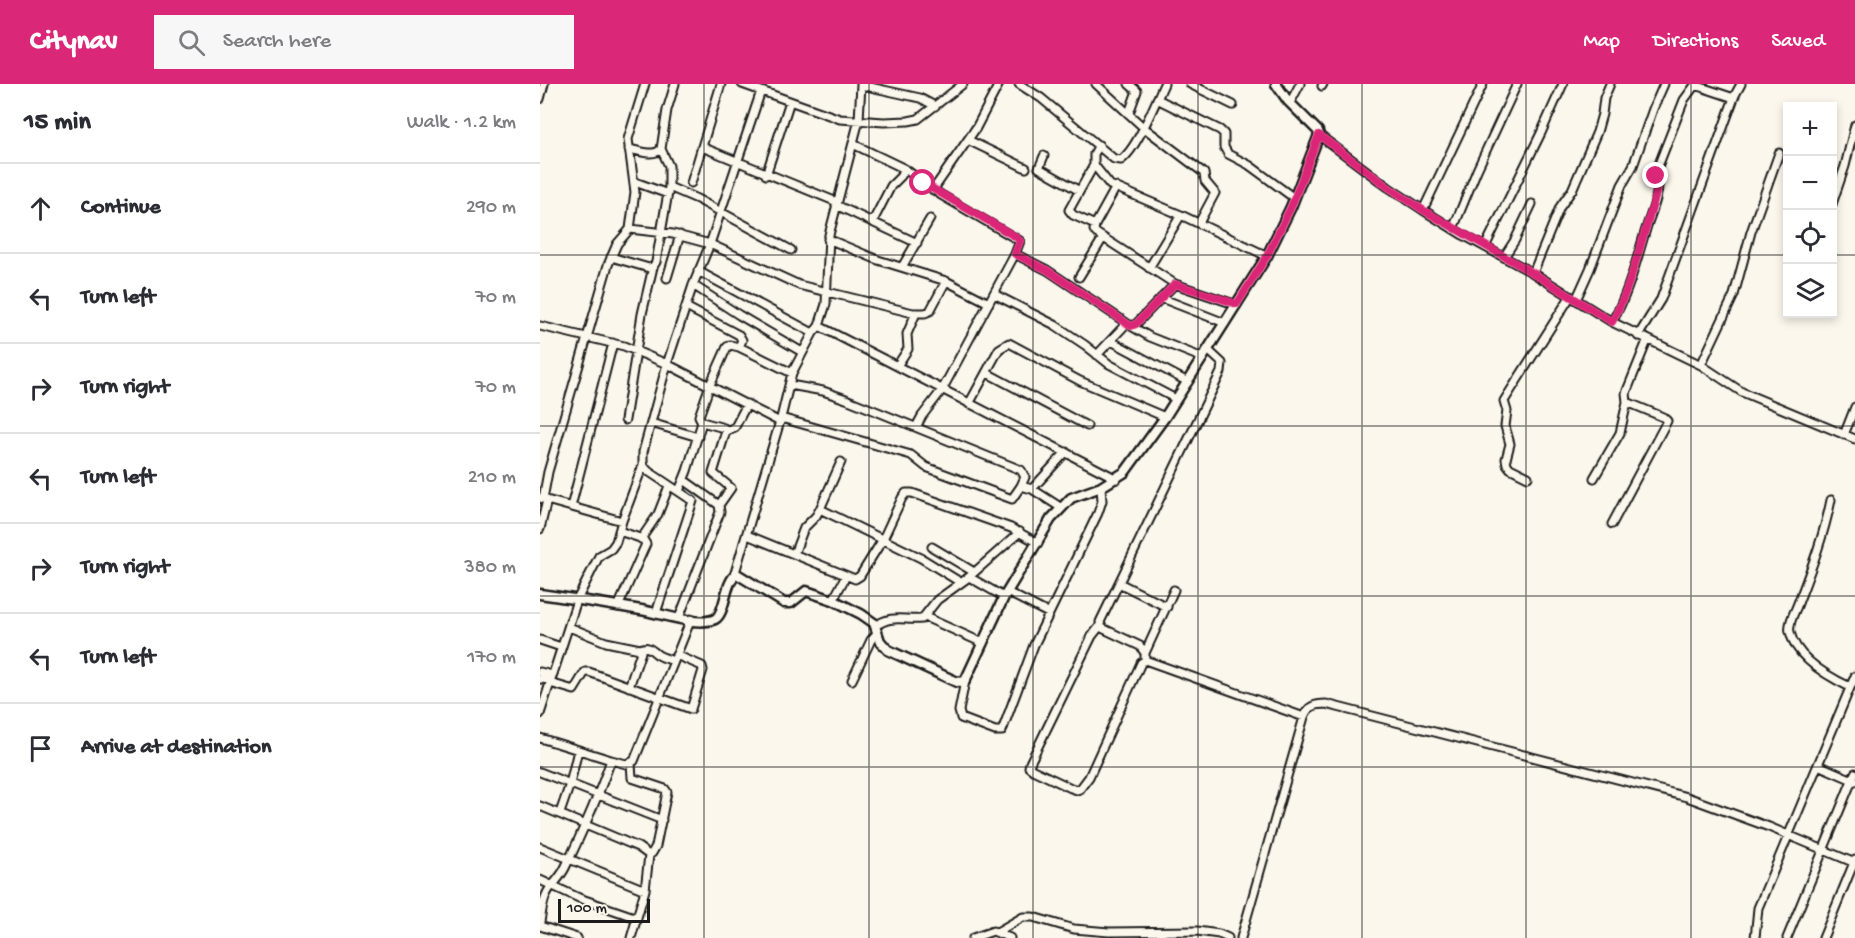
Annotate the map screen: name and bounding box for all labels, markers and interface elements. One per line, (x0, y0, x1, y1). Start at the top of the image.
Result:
search box (154, 15, 574, 69)
text: Citynav (30, 26, 118, 59)
icon: search (175, 26, 208, 59)
text: Search here (223, 29, 331, 55)
text: Map (1583, 30, 1620, 55)
text: Directions (1653, 30, 1738, 55)
text: Saved (1771, 30, 1825, 55)
map controls (1783, 102, 1837, 318)
button: + (1783, 102, 1837, 156)
text: 15 min (24, 108, 91, 139)
text: Walk · 1.2 km (407, 112, 516, 135)
button: − (1783, 156, 1837, 210)
route end (1642, 162, 1668, 188)
route start (909, 169, 935, 195)
icon: ahead (24, 192, 57, 225)
text: Continue (81, 195, 161, 221)
text: 290 m (466, 197, 516, 220)
button: locate (1783, 210, 1837, 264)
button: layers (1783, 264, 1837, 318)
icon: left (24, 282, 57, 315)
text: Turn left (81, 285, 155, 311)
text: 70 m (475, 287, 516, 310)
icon: right (24, 372, 57, 405)
text: Turn right (81, 375, 169, 401)
text: 70 m (475, 377, 516, 400)
icon: left (24, 462, 57, 495)
text: Turn left (81, 465, 155, 491)
text: 210 m (468, 467, 516, 490)
icon: right (24, 552, 57, 585)
text: Turn right (81, 555, 169, 581)
text: 380 m (464, 557, 516, 580)
icon: left (24, 642, 57, 675)
text: Turn left (81, 645, 155, 671)
text: 170 m (467, 647, 516, 670)
icon: arrive (24, 732, 57, 765)
text: Arrive at destination (81, 735, 271, 761)
scale bar (558, 896, 650, 924)
text: 100 m (567, 900, 607, 919)

